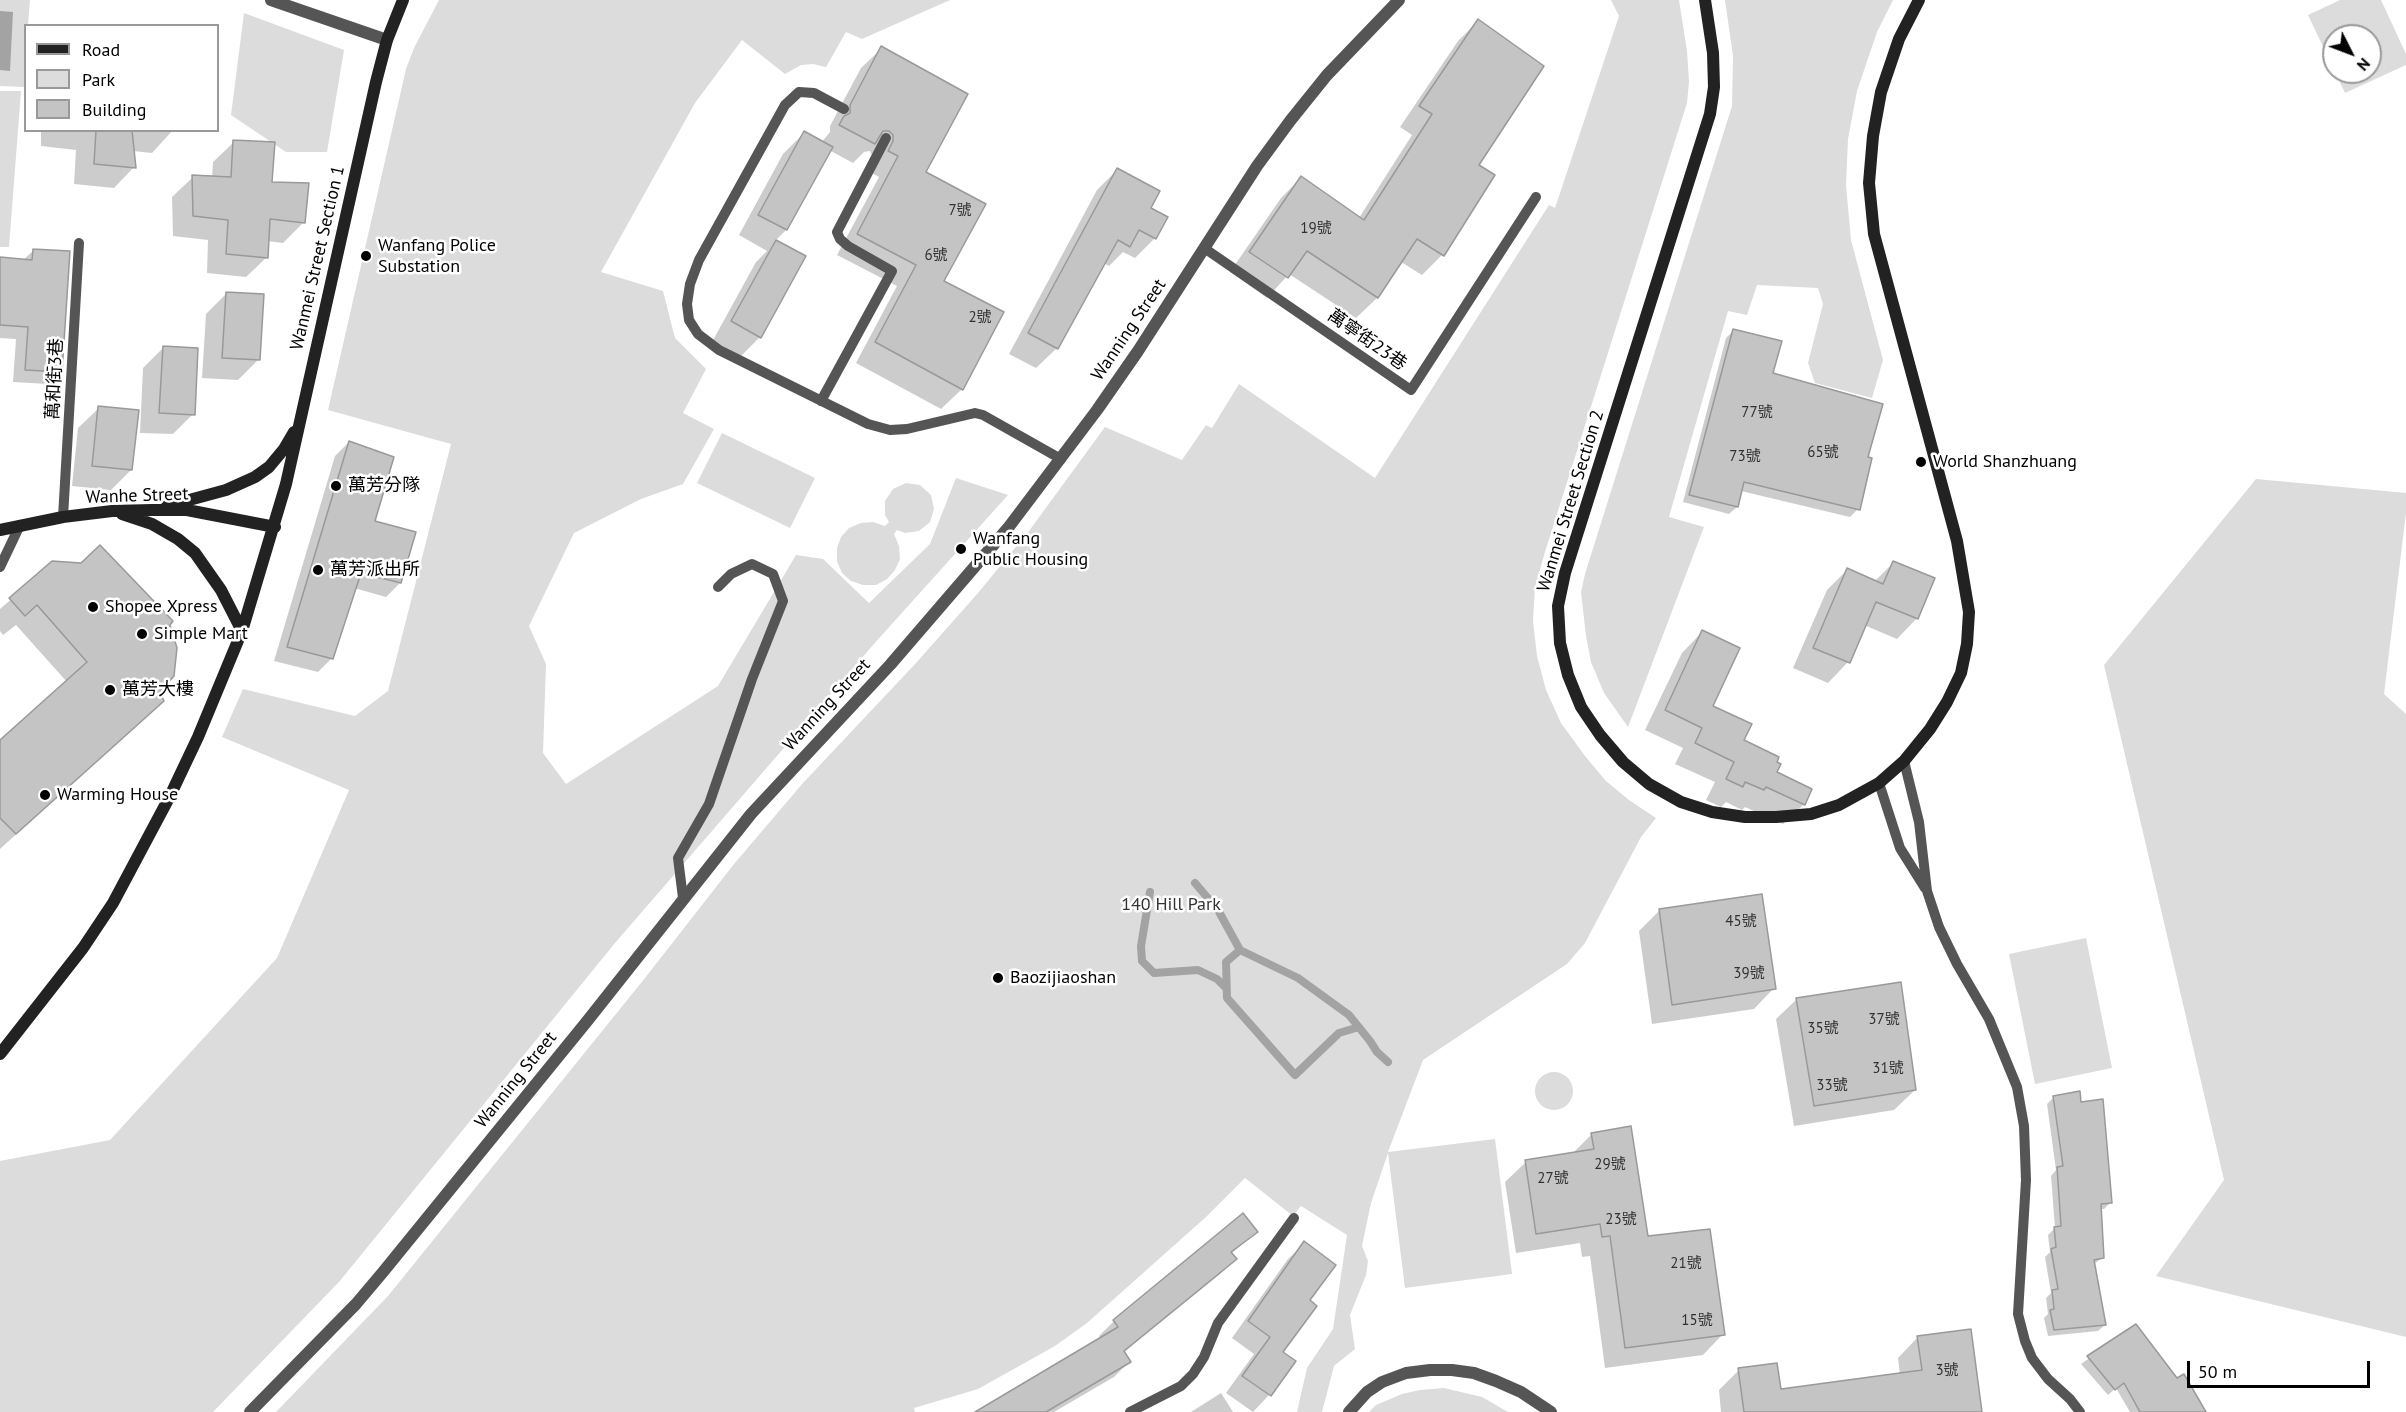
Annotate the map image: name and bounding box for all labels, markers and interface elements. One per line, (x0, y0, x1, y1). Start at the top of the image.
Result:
legend (24, 24, 219, 132)
north arrow (2322, 24, 2382, 84)
text: Road (82, 38, 120, 61)
text: N (2353, 54, 2375, 75)
text: Park (82, 68, 115, 91)
text: Building (82, 98, 146, 121)
street label: Wanmei Street Section 1 (286, 164, 350, 352)
house number: 7號 (948, 202, 972, 220)
house number: 19號 (1300, 220, 1332, 238)
place label: Wanfang Police Substation (378, 235, 496, 278)
house number: 6號 (924, 247, 948, 265)
marker: Wanfang Police Substation (359, 249, 373, 263)
street label: Wanning Street (1087, 275, 1171, 385)
street label: 萬寧街23巷 (1323, 305, 1411, 375)
house number: 2號 (968, 309, 992, 327)
street label: 萬和街3巷 (42, 338, 68, 420)
house number: 77號 (1741, 404, 1773, 422)
street label: Wanmei Street Section 2 (1533, 408, 1609, 594)
house number: 65號 (1807, 444, 1839, 462)
house number: 73號 (1729, 448, 1761, 466)
place label: World Shanzhuang (1933, 451, 2077, 473)
marker: World Shanzhuang (1914, 455, 1928, 469)
place label: 萬芳分隊 (348, 475, 420, 497)
marker: 萬芳分隊 (329, 479, 343, 493)
street label: Wanhe Street (85, 483, 189, 509)
place label: Wanfang Public Housing (973, 528, 1088, 570)
marker: Wanfang Public Housing (954, 542, 968, 556)
place label: 萬芳派出所 (330, 559, 420, 581)
marker: 萬芳派出所 (311, 563, 325, 577)
place label: Shopee Xpress (105, 596, 217, 618)
marker: Shopee Xpress (86, 600, 100, 614)
place label: Simple Mart (154, 623, 248, 645)
marker: Simple Mart (135, 627, 149, 641)
street label: Wanning Street (779, 655, 875, 755)
place label: 萬芳大樓 (122, 679, 194, 701)
marker: 萬芳大樓 (103, 683, 117, 697)
place label: Warming House (57, 784, 178, 806)
marker: Warming House (38, 788, 52, 802)
park label: 140 Hill Park (1121, 894, 1221, 916)
house number: 45號 (1725, 913, 1757, 931)
house number: 39號 (1733, 965, 1765, 983)
place label: Baozijiaoshan (1010, 967, 1116, 989)
marker: Baozijiaoshan (991, 971, 1005, 985)
house number: 37號 (1868, 1011, 1900, 1029)
house number: 35號 (1807, 1020, 1839, 1038)
street label: Wanning Street (471, 1027, 561, 1133)
house number: 31號 (1872, 1060, 1904, 1078)
house number: 33號 (1816, 1077, 1848, 1095)
house number: 29號 (1594, 1156, 1626, 1174)
house number: 27號 (1537, 1170, 1569, 1188)
house number: 23號 (1605, 1211, 1637, 1229)
house number: 21號 (1670, 1255, 1702, 1273)
house number: 15號 (1681, 1312, 1713, 1330)
scale bar (2190, 1349, 2373, 1387)
text: 50 m (2198, 1360, 2237, 1383)
house number: 3號 (1935, 1362, 1959, 1380)

